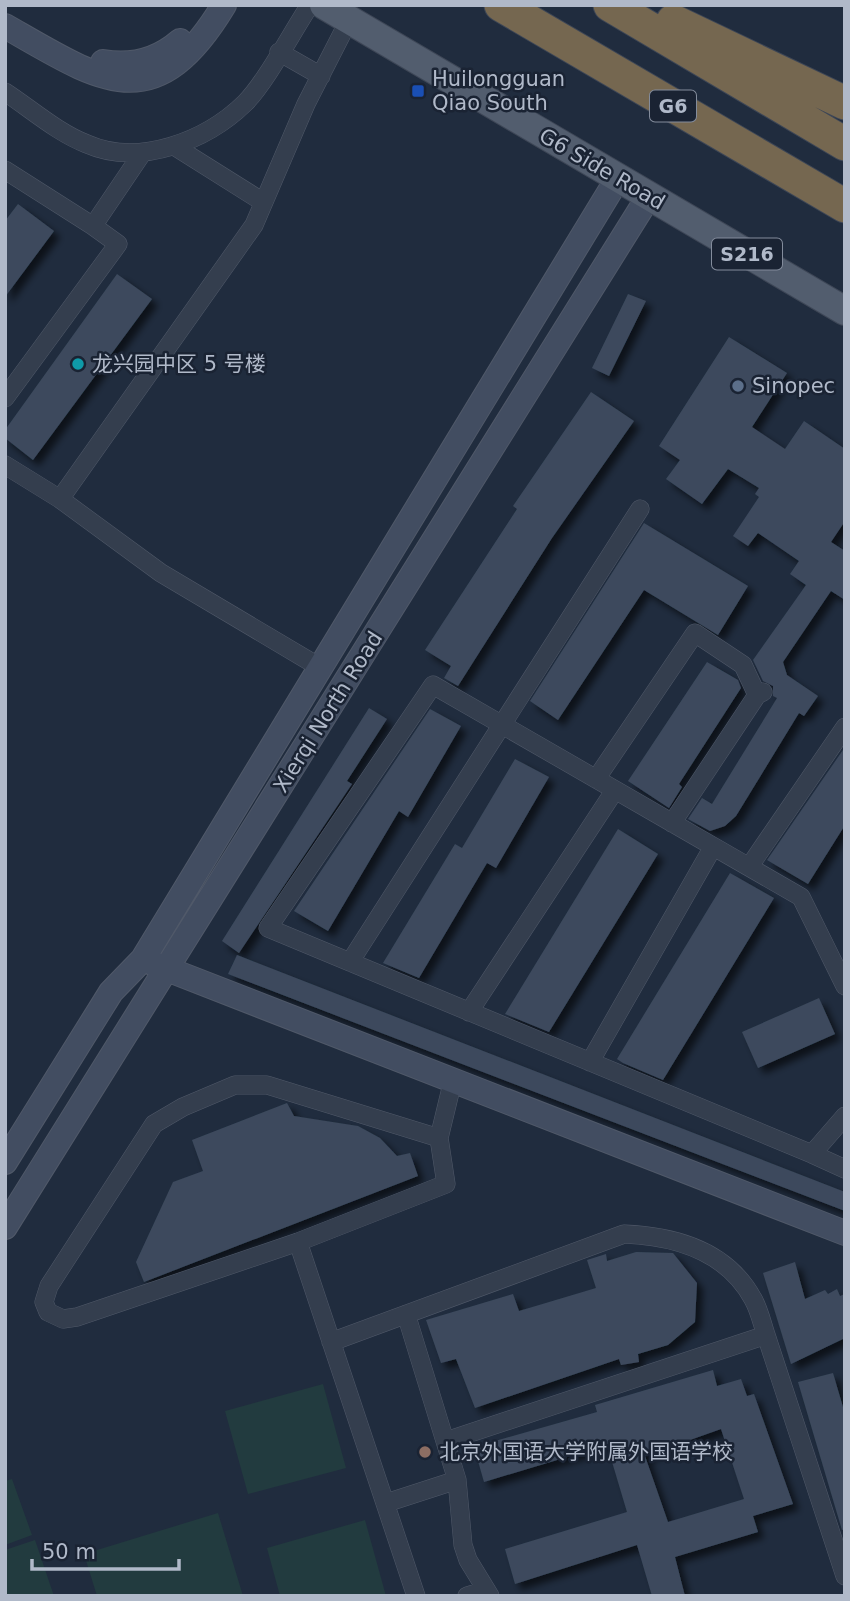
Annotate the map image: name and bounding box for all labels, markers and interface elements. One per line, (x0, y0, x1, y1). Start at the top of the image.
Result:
place label: Huilongguan Qiao South (432, 67, 565, 115)
marker: Huilongguan Qiao South (410, 83, 426, 99)
road number: G6 (650, 90, 696, 122)
street label: G6 Side Road (535, 123, 669, 215)
road number: S216 (712, 238, 782, 270)
place label: 龙兴园中区 5 号楼 (92, 352, 266, 376)
marker: 龙兴园中区 5 号楼 (70, 356, 86, 372)
place label: Sinopec (752, 374, 835, 398)
marker: Sinopec (730, 378, 746, 394)
street label: Xierqi North Road (269, 627, 387, 797)
place label: 北京外国语大学附属外国语学校 (439, 1440, 733, 1464)
marker: 北京外国语大学附属外国语学校 (417, 1444, 433, 1460)
scale bar (32, 1528, 178, 1572)
text: 50 m (42, 1540, 96, 1564)

